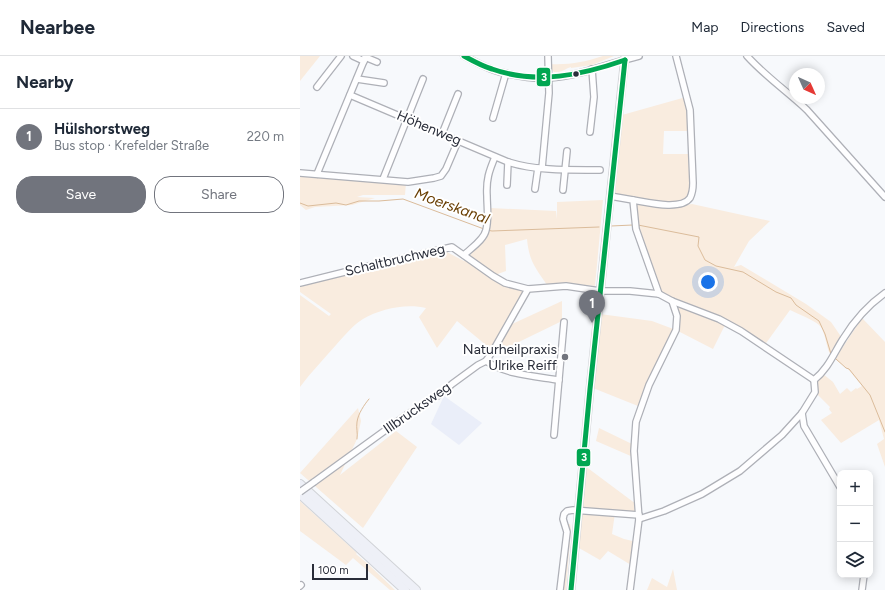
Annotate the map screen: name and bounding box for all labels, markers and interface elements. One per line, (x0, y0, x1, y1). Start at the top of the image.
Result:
text: Nearbee (20, 16, 95, 39)
text: Map (691, 19, 719, 36)
text: Directions (741, 19, 804, 36)
text: Saved (826, 19, 865, 36)
line badge: 3 (536, 67, 551, 87)
north arrow (789, 68, 825, 104)
unlabelled marker (571, 69, 581, 79)
text: 3 (541, 71, 547, 84)
text: Nearby (16, 72, 74, 92)
street label: Höhenweg (394, 107, 464, 149)
text: Hülshorstweg (54, 120, 150, 138)
text: 1 (26, 129, 32, 144)
text: 220 m (247, 129, 284, 144)
text: Bus stop · Krefelder Straße (54, 138, 209, 153)
button: Save (16, 176, 146, 213)
button: Share (154, 176, 284, 213)
water label: Moerskanal (412, 184, 492, 228)
street label: Schaltbruchweg (343, 240, 447, 280)
your location (698, 272, 718, 292)
pin: 1 (579, 290, 605, 323)
place label: Naturheilpraxis Ulrike Reiff (463, 341, 558, 374)
marker: Naturheilpraxis Ulrike Reiff (560, 352, 570, 362)
street label: Illbrucksweg (380, 379, 454, 437)
line badge: 3 (576, 448, 591, 467)
text: 3 (581, 451, 587, 464)
map controls (837, 470, 873, 578)
button: + (837, 470, 873, 506)
button: − (837, 506, 873, 542)
button: layers (837, 542, 873, 578)
scale bar (312, 562, 368, 581)
text: 100 m (318, 564, 349, 577)

